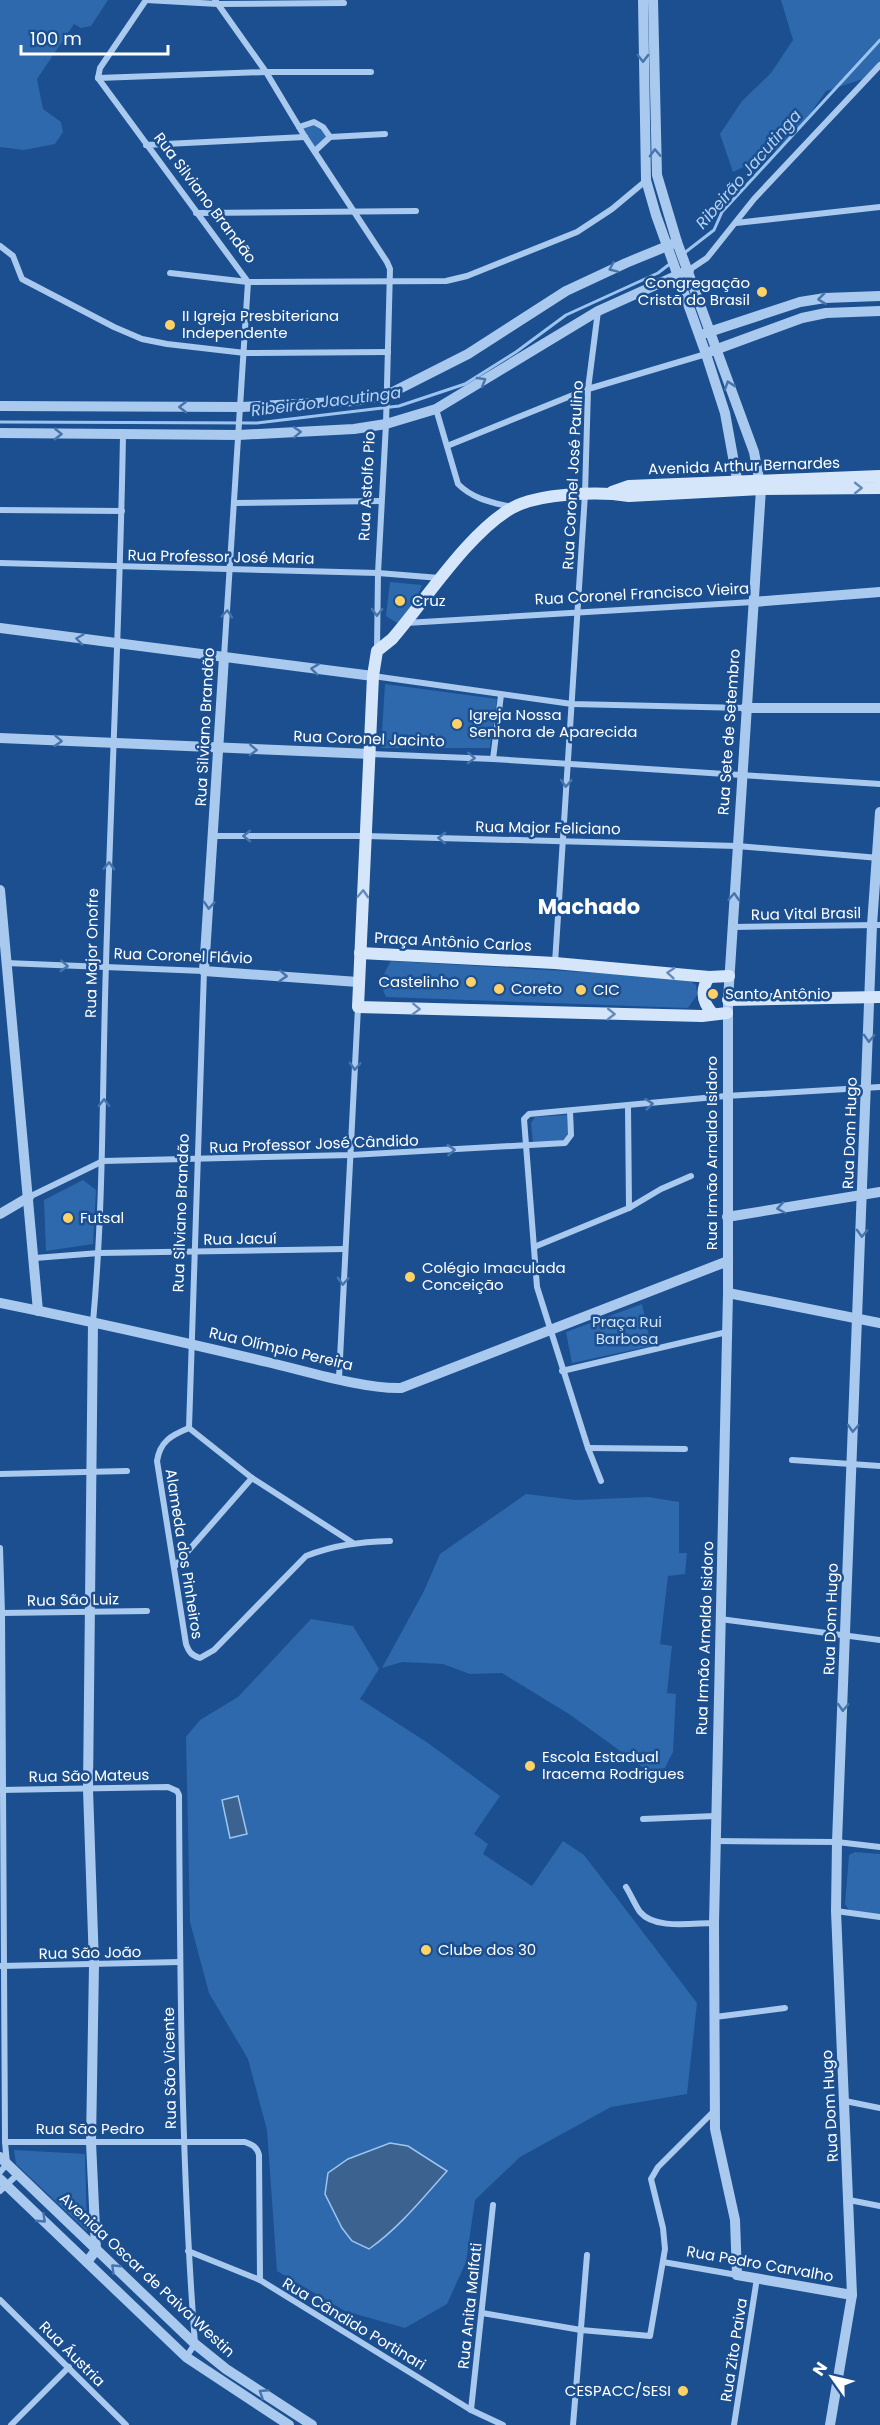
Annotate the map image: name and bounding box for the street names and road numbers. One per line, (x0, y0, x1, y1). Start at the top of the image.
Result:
street label: Rua Silviano Brandão (149, 128, 262, 267)
street label: Rua Coronel José Paulino (557, 380, 588, 570)
street label: Rua Astolfo Pio (353, 430, 380, 541)
street label: Avenida Arthur Bernardes (648, 452, 840, 479)
street label: Rua Professor José Maria (127, 544, 315, 569)
street label: Rua Coronel Francisco Vieira (534, 577, 750, 610)
street label: Rua Silviano Brandão (190, 647, 219, 807)
street label: Rua Sete de Setembro (712, 648, 745, 816)
street label: Rua Coronel Jacinto (293, 725, 445, 752)
street label: Rua Major Feliciano (475, 816, 621, 839)
street label: Rua Major Onofre (80, 888, 103, 1018)
street label: Rua Vital Brasil (751, 902, 861, 925)
street label: Praça Antônio Carlos (374, 927, 533, 956)
street label: Rua Coronel Flávio (113, 943, 253, 968)
street label: Rua Irmão Arnaldo Isidoro (701, 1056, 722, 1250)
street label: Rua Dom Hugo (837, 1077, 862, 1189)
street label: Rua Professor José Cândido (209, 1129, 419, 1158)
street label: Rua Silviano Brandão (167, 1133, 194, 1293)
street label: Rua Jacuí (203, 1227, 277, 1250)
street label: Rua Olímpio Pereira (207, 1322, 355, 1375)
street label: Alameda dos Pinheiros (161, 1467, 208, 1641)
street label: Rua Irmão Arnaldo Isidoro (691, 1540, 718, 1735)
street label: Rua Dom Hugo (818, 1563, 843, 1675)
street label: Rua São Luiz (27, 1588, 119, 1611)
street label: Rua São Mateus (28, 1764, 150, 1787)
street label: Rua São João (38, 1941, 142, 1964)
street label: Rua São Vicente (158, 2007, 181, 2129)
street label: Rua Dom Hugo (816, 2049, 843, 2163)
street label: Rua São Pedro (36, 2118, 144, 2139)
street label: Avenida Oscar de Paiva Westin (55, 2188, 240, 2362)
street label: Rua Pedro Carvalho (685, 2240, 835, 2287)
street label: Rua Anita Malfati (452, 2242, 487, 2370)
street label: Rua Cândido Portinari (279, 2272, 430, 2375)
street label: Rua Zito Paiva (715, 2297, 752, 2403)
street label: Rua Áustria (35, 2316, 110, 2391)

